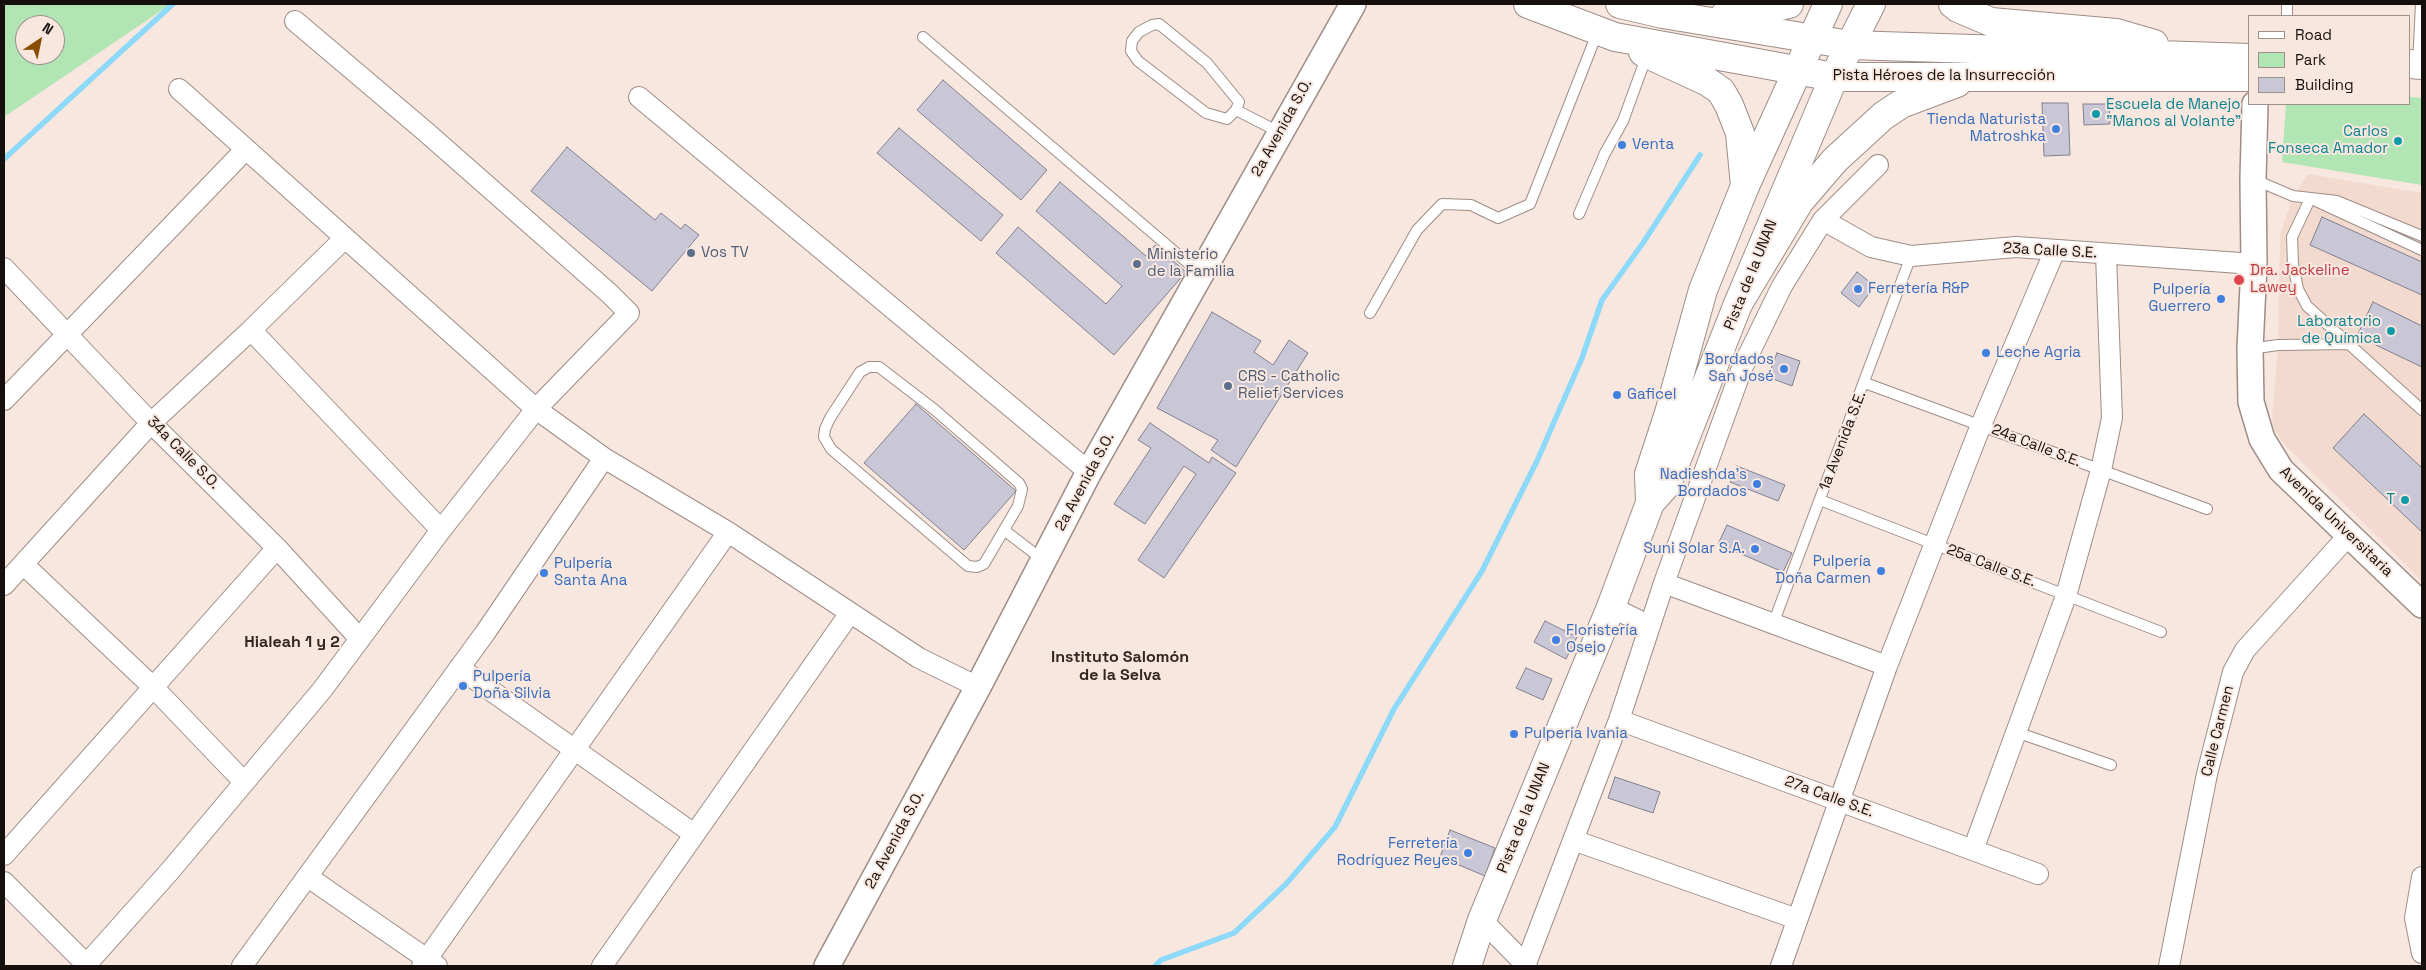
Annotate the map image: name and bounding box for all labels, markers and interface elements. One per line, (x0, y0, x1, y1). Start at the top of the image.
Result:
north arrow (15, 15, 65, 65)
legend (2248, 15, 2411, 105)
text: N (39, 18, 57, 38)
text: Road (2295, 25, 2332, 44)
text: Park (2295, 50, 2326, 69)
street label: Pista Héroes de la Insurrección (1833, 67, 2055, 85)
text: Building (2295, 75, 2354, 94)
street label: 2a Avenida S.O. (1248, 76, 1316, 180)
place label: Escuela de Manejo "Manos al Volante" (2106, 96, 2241, 131)
marker: Escuela de Manejo "Manos al Volante" (2090, 108, 2102, 120)
place label: Tienda Naturista Matroshka (1927, 111, 2046, 146)
marker: Tienda Naturista Matroshka (2050, 123, 2062, 135)
place label: Carlos Fonseca Amador (2268, 123, 2388, 158)
marker: Carlos Fonseca Amador (2392, 135, 2404, 147)
place label: Venta (1632, 136, 1674, 154)
marker: Venta (1616, 139, 1628, 151)
street label: Pista de la UNAN (1721, 217, 1781, 333)
street label: 23a Calle S.E. (2003, 240, 2097, 262)
place label: Vos TV (701, 244, 749, 262)
place label: Ministerio de la Familia (1147, 246, 1235, 281)
marker: Vos TV (685, 247, 697, 259)
marker: Ministerio de la Familia (1131, 258, 1143, 270)
place label: Dra. Jackeline Lawey (2250, 262, 2350, 297)
marker: Dra. Jackeline Lawey (2232, 273, 2246, 287)
place label: Ferretería R&P (1868, 280, 1969, 298)
place label: Pulpería Guerrero (2148, 281, 2211, 316)
marker: Ferretería R&P (1852, 283, 1864, 295)
marker: Pulpería Guerrero (2215, 293, 2227, 305)
place label: Laboratorio de Química (2297, 313, 2381, 348)
marker: Laboratorio de Química (2385, 325, 2397, 337)
place label: Leche Agria (1996, 344, 2081, 362)
marker: Leche Agria (1980, 347, 1992, 359)
place label: Bordados San José (1705, 351, 1774, 386)
marker: Bordados San José (1778, 363, 1790, 375)
place label: CRS - Catholic Relief Services (1238, 368, 1344, 403)
marker: CRS - Catholic Relief Services (1222, 380, 1234, 392)
place label: Gaficel (1627, 386, 1677, 404)
marker: Gaficel (1611, 389, 1623, 401)
street label: 1a Avenida S.E. (1816, 389, 1870, 493)
street label: 34a Calle S.O. (143, 413, 223, 493)
street label: 24a Calle S.E. (1989, 421, 2083, 471)
street label: 2a Avenida S.O. (1052, 430, 1118, 534)
street label: Avenida Universitaria (2275, 463, 2397, 581)
place label: Nadieshda's Bordados (1660, 466, 1747, 501)
marker: Nadieshda's Bordados (1751, 478, 1763, 490)
place label: T (2386, 491, 2395, 509)
marker: T (2399, 494, 2411, 506)
place label: Suni Solar S.A. (1643, 540, 1745, 558)
street label: 25a Calle S.E. (1944, 541, 2038, 591)
marker: Suni Solar S.A. (1749, 543, 1761, 555)
place label: Pulpería Doña Carmen (1775, 553, 1871, 588)
place label: Pulpería Santa Ana (554, 555, 627, 590)
marker: Pulpería Doña Carmen (1875, 565, 1887, 577)
marker: Pulpería Santa Ana (538, 567, 550, 579)
place label: Floristería Osejo (1566, 622, 1638, 657)
district label: Hialeah 1 y 2 (244, 633, 340, 653)
marker: Floristería Osejo (1550, 634, 1562, 646)
district label: Instituto Salomón de la Selva (1051, 648, 1189, 686)
place label: Pulpería Doña Silvia (473, 668, 551, 703)
marker: Pulpería Doña Silvia (457, 680, 469, 692)
street label: Calle Carmen (2198, 684, 2238, 778)
place label: Pulpería Ivania (1524, 725, 1628, 743)
marker: Pulpería Ivania (1508, 728, 1520, 740)
street label: Pista de la UNAN (1494, 760, 1554, 876)
street label: 27a Calle S.E. (1782, 773, 1876, 821)
street label: 2a Avenida S.O. (862, 788, 928, 892)
place label: Ferretería Rodríguez Reyes (1337, 835, 1458, 870)
marker: Ferretería Rodríguez Reyes (1462, 847, 1474, 859)

